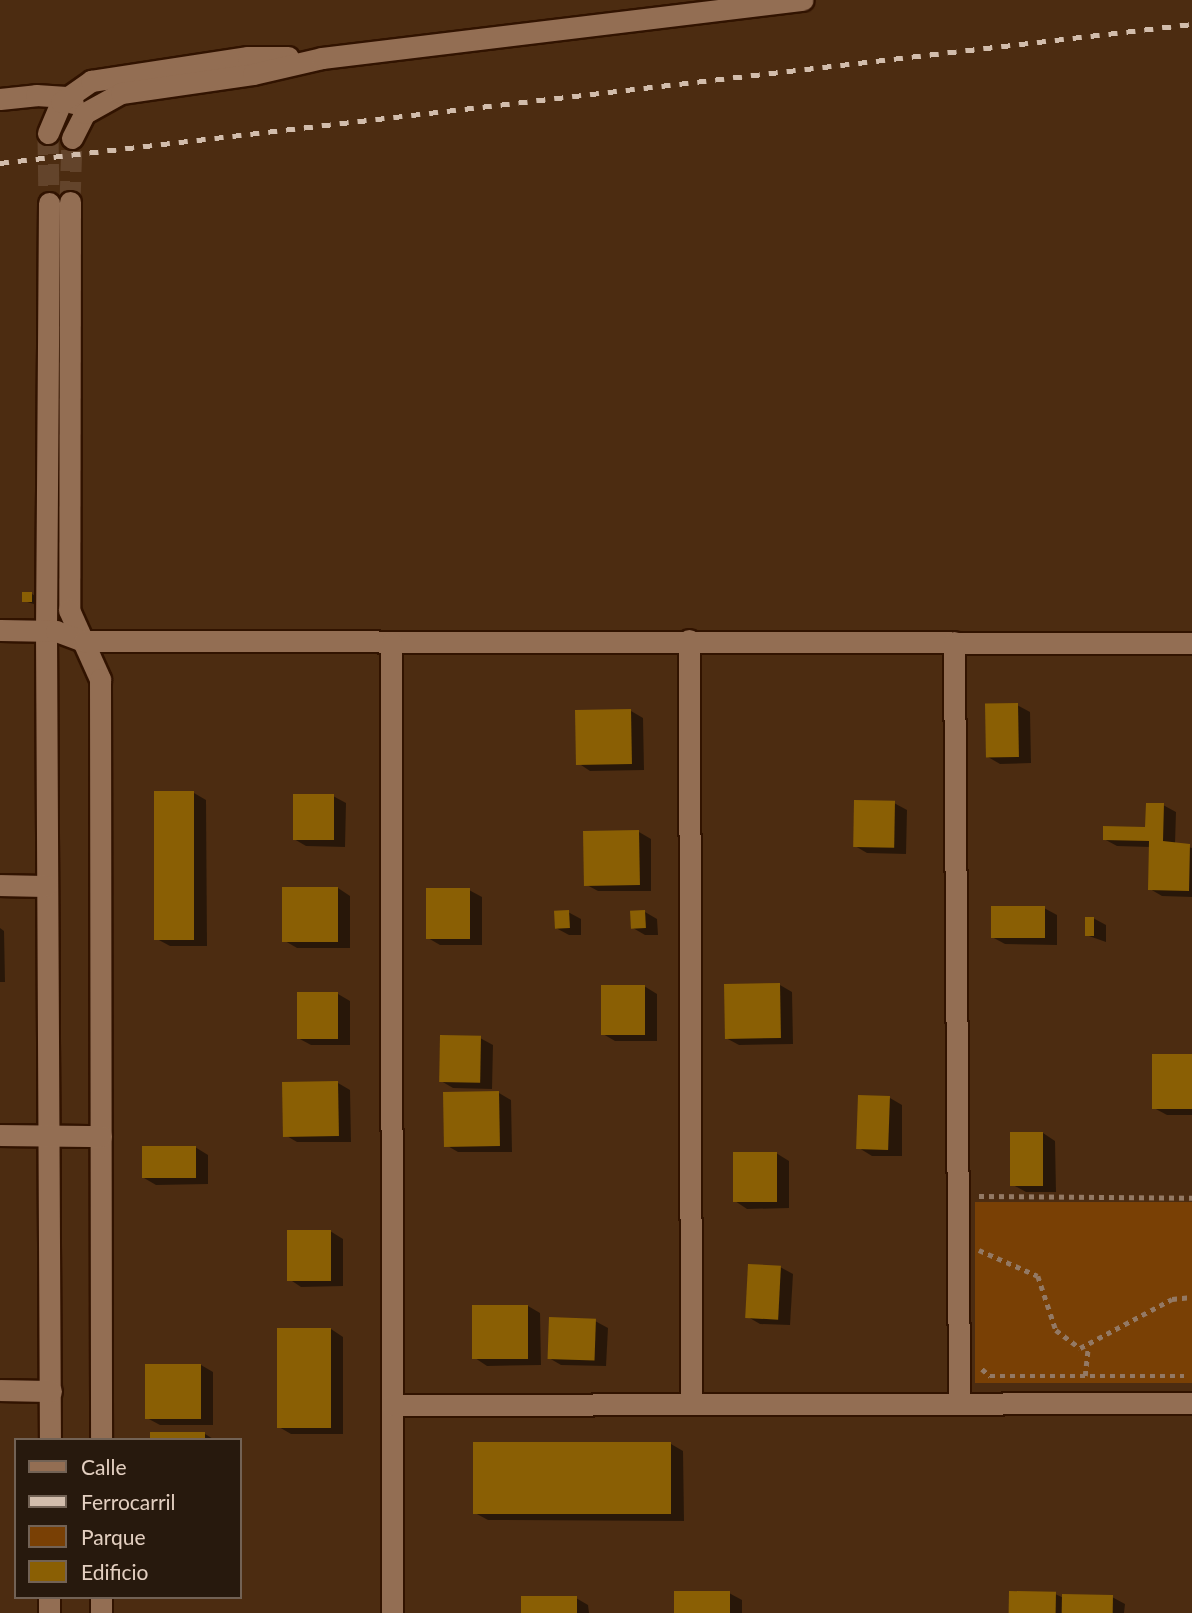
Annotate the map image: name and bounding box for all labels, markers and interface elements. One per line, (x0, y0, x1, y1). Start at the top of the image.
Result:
legend (14, 1438, 242, 1599)
text: Calle (81, 1454, 126, 1479)
text: Ferrocarril (81, 1489, 176, 1514)
text: Parque (81, 1524, 146, 1549)
text: Edificio (81, 1559, 148, 1584)

